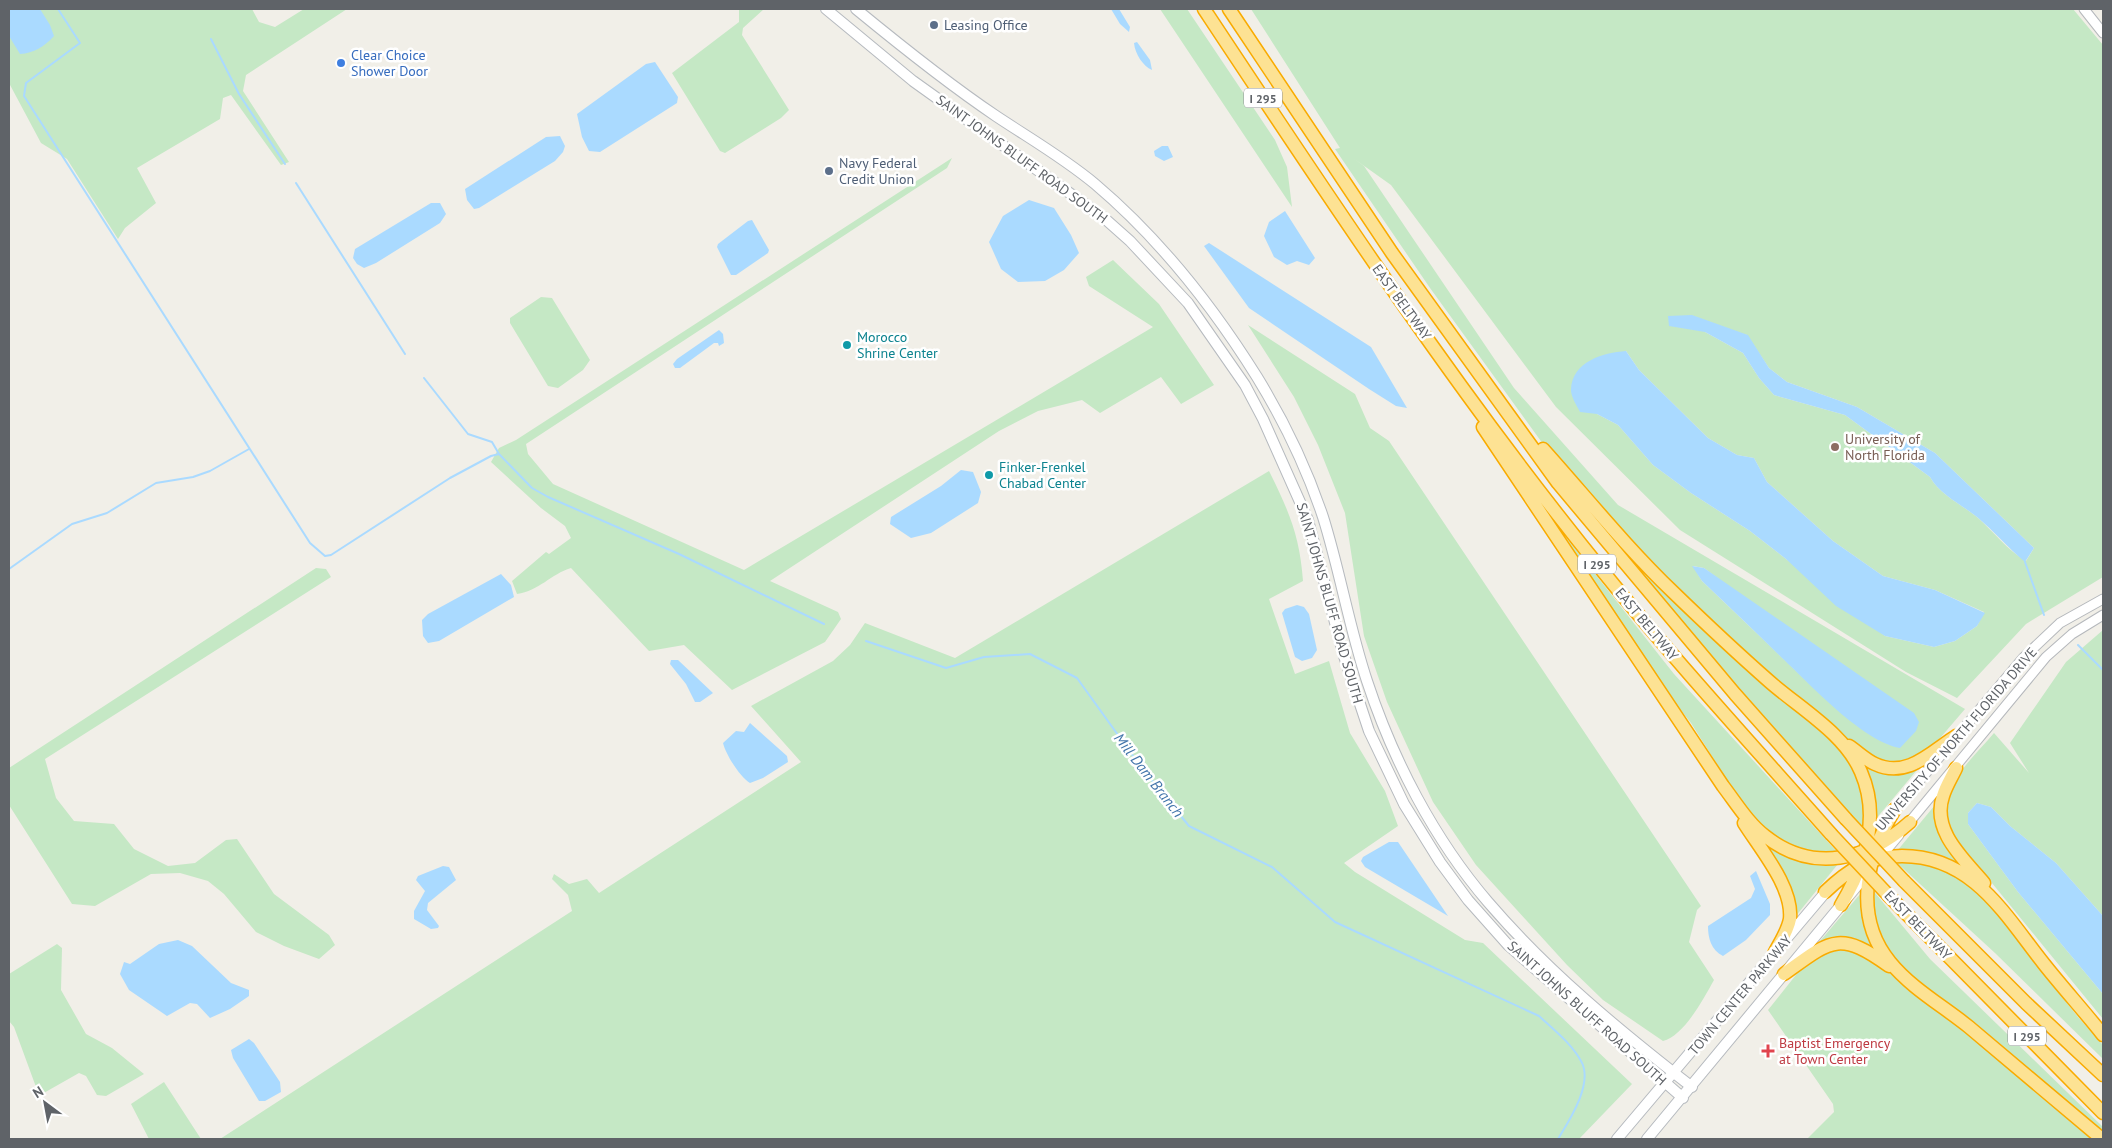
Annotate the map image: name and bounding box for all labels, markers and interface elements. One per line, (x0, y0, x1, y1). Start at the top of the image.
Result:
place label: Leasing Office (944, 16, 1028, 34)
marker: Leasing Office (928, 19, 940, 31)
place label: Clear Choice Shower Door (351, 46, 428, 80)
marker: Clear Choice Shower Door (335, 57, 347, 69)
road number: I 295 (1244, 89, 1282, 108)
street label: SAINT JOHNS BLUFF ROAD SOUTH (933, 91, 1111, 227)
place label: Navy Federal Credit Union (839, 154, 917, 188)
marker: Navy Federal Credit Union (823, 165, 835, 177)
street label: EAST BELTWAY (1368, 261, 1436, 344)
place label: Morocco Shrine Center (857, 328, 938, 362)
marker: Morocco Shrine Center (841, 339, 853, 351)
place label: University of North Florida (1845, 430, 1925, 464)
marker: University of North Florida (1829, 441, 1841, 453)
place label: Finker-Frenkel Chabad Center (999, 458, 1086, 492)
marker: Finker-Frenkel Chabad Center (983, 469, 995, 481)
street label: SAINT JOHNS BLUFF ROAD SOUTH (1293, 501, 1367, 705)
road number: I 295 (1578, 554, 1616, 574)
street label: EAST BELTWAY (1611, 584, 1683, 664)
street label: UNIVERSITY OF NORTH FLORIDA DRIVE (1871, 644, 2041, 834)
water label: Mill Dam Branch (1110, 729, 1188, 821)
street label: EAST BELTWAY (1881, 887, 1956, 964)
street label: TOWN CENTER PARKWAY (1684, 931, 1796, 1059)
street label: SAINT JOHNS BLUFF ROAD SOUTH (1504, 937, 1670, 1089)
road number: I 295 (2008, 1026, 2046, 1046)
place label: Baptist Emergency at Town Center (1779, 1034, 1891, 1068)
marker: Baptist Emergency at Town Center (1761, 1044, 1775, 1058)
north arrow (20, 1078, 70, 1128)
text: N (29, 1082, 47, 1102)

